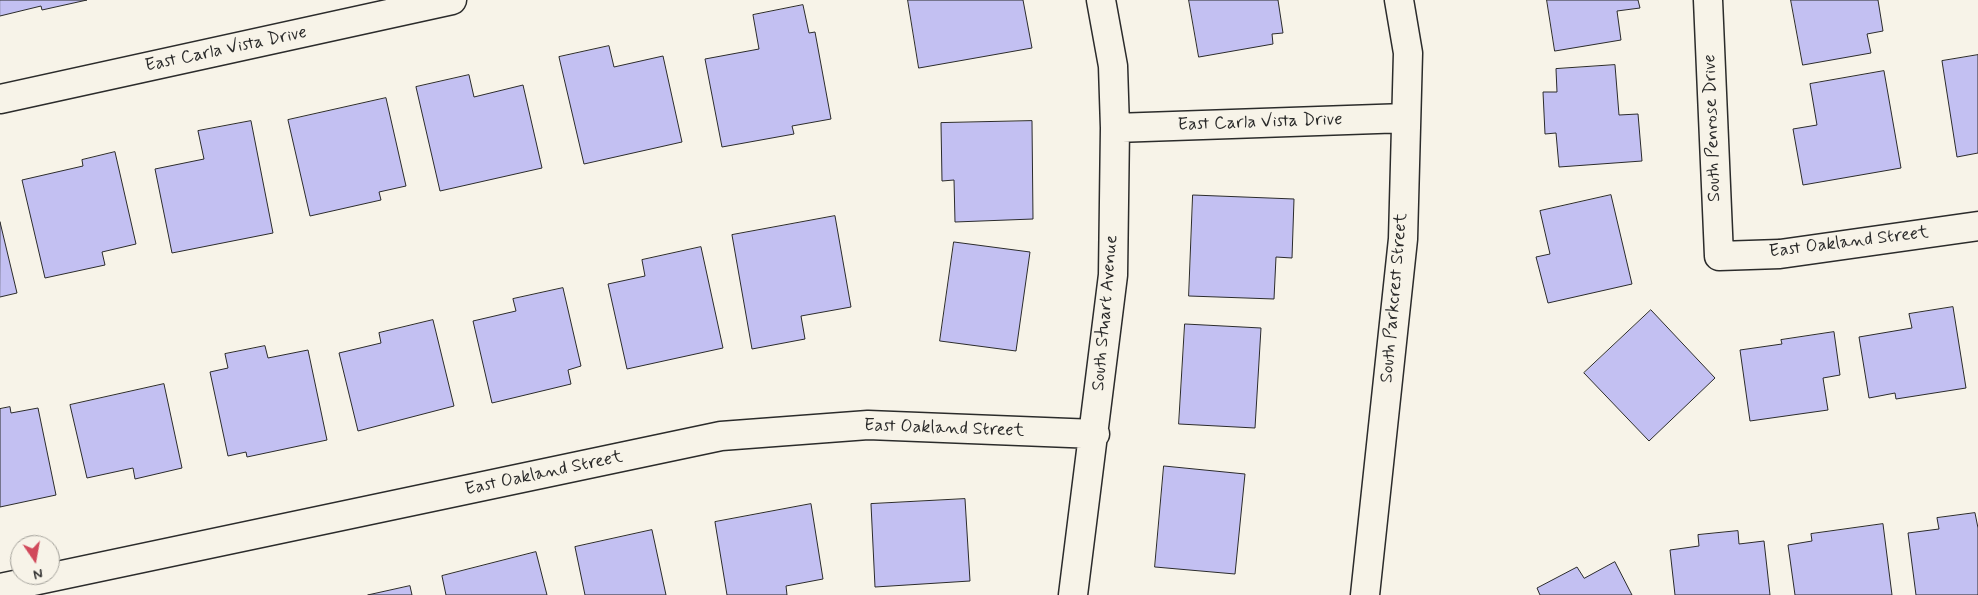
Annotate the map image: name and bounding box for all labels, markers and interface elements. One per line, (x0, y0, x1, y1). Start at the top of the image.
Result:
street label: East Carla Vista Drive (143, 22, 309, 78)
street label: South Penrose Drive (1700, 54, 1726, 202)
street label: East Carla Vista Drive (1177, 109, 1343, 137)
street label: South Parkcrest Street (1377, 212, 1413, 384)
street label: East Oakland Street (1768, 223, 1930, 263)
street label: South Stuart Avenue (1088, 234, 1124, 392)
street label: East Oakland Street (863, 415, 1025, 443)
street label: East Oakland Street (463, 447, 625, 501)
north arrow (10, 535, 60, 585)
text: N (31, 564, 44, 583)

